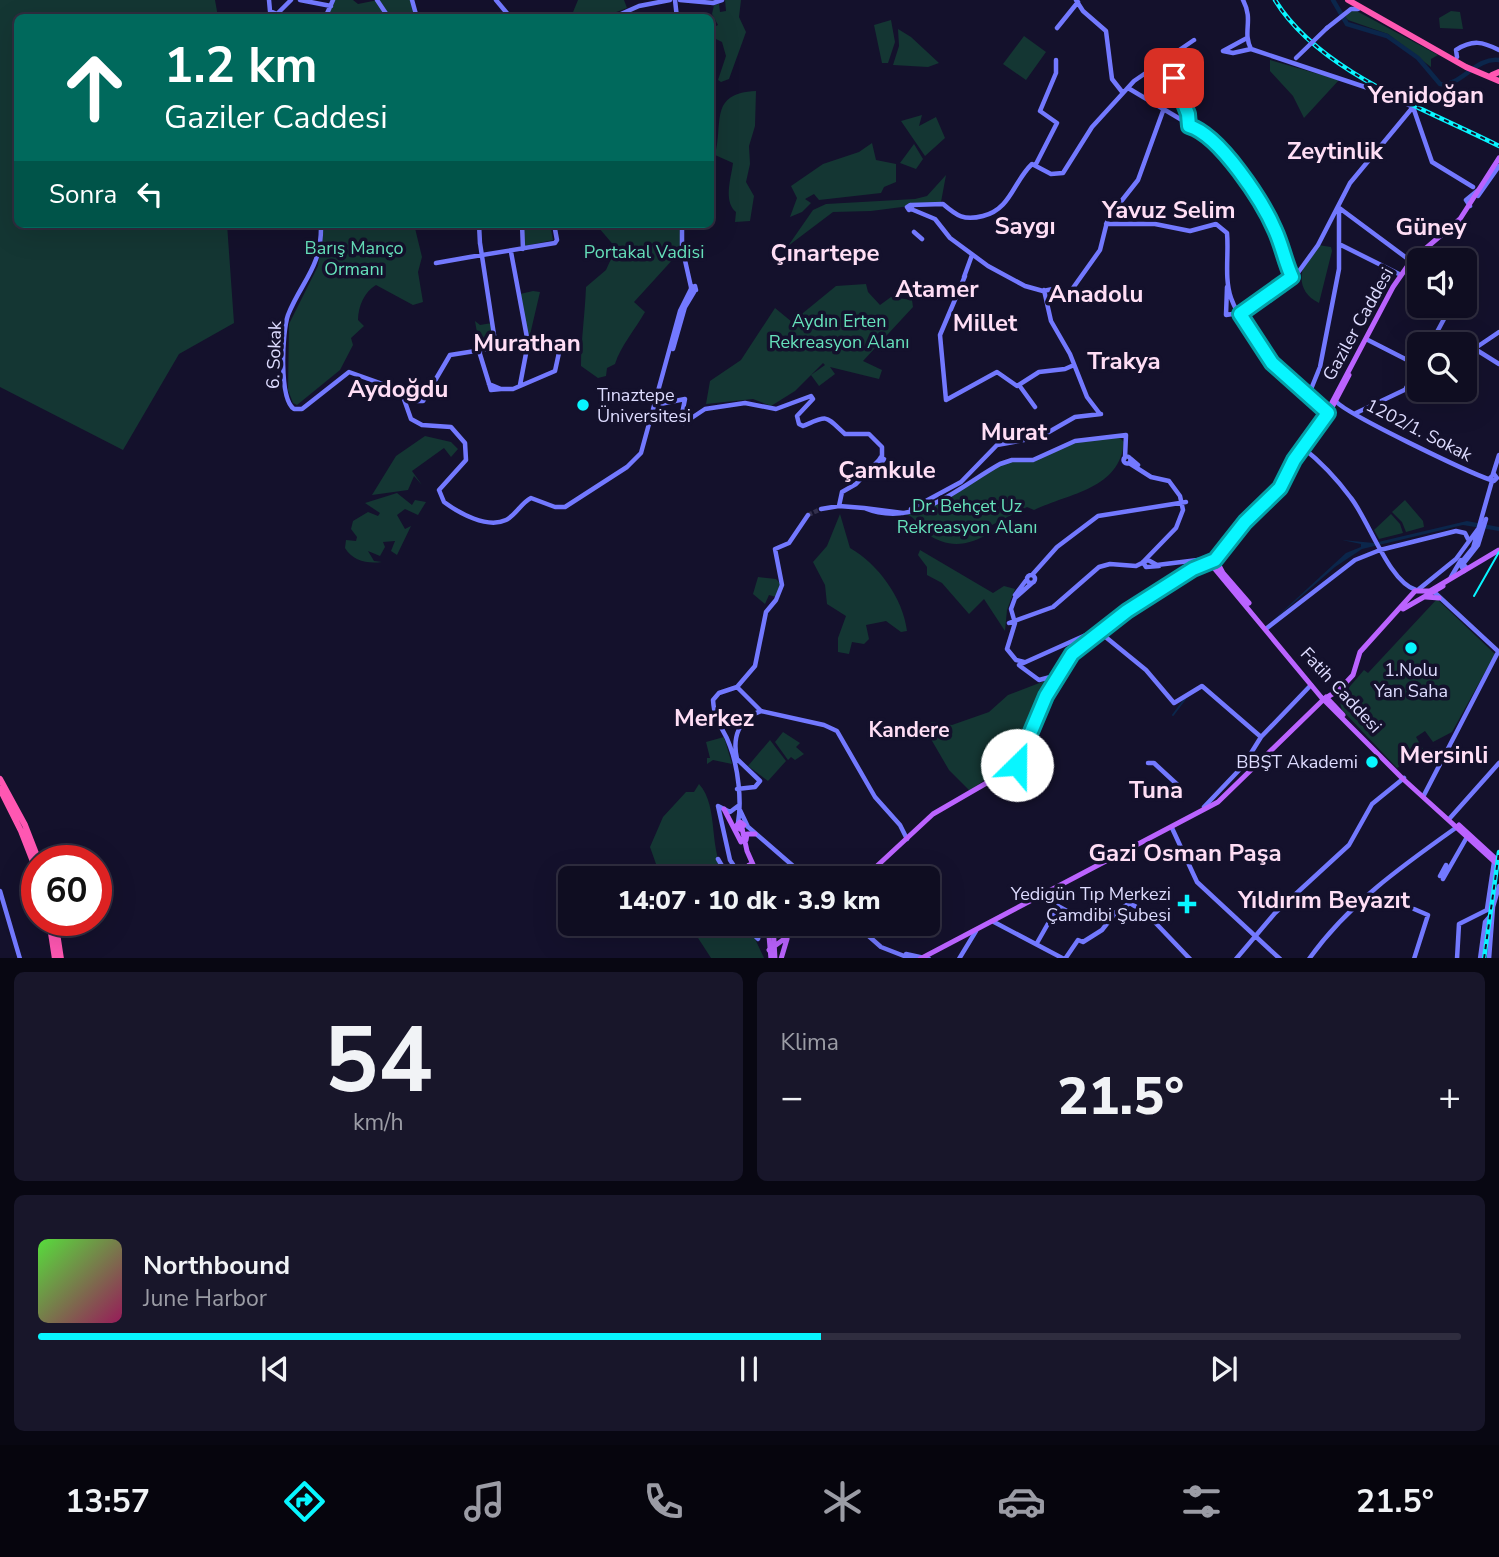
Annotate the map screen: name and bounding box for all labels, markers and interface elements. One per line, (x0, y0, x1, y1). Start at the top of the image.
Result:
text: 1.2 km (164, 32, 317, 99)
icon: ahead (49, 42, 140, 133)
pin (1144, 48, 1204, 108)
icon: arrive (1155, 59, 1193, 97)
district label: Yenidoğan (1367, 79, 1484, 111)
text: Gaziler Caddesi (164, 96, 388, 139)
district label: Zeytinlik (1287, 135, 1384, 167)
icon: left (131, 175, 169, 213)
text: Sonra (49, 177, 117, 212)
district label: Yavuz Selim (1101, 194, 1236, 226)
district label: Saygı (994, 210, 1056, 242)
district label: Güney (1395, 211, 1467, 243)
park label: Barış Manço Ormanı (305, 236, 403, 281)
district label: Çınartepe (770, 237, 880, 269)
park label: Portakal Vadisi (584, 240, 704, 264)
map controls (1407, 248, 1477, 402)
button: sound (1407, 248, 1477, 318)
street label: Gaziler Caddesi (1317, 263, 1399, 385)
district label: Atamer (895, 273, 979, 305)
district label: Anadolu (1049, 278, 1143, 310)
district label: Millet (953, 307, 1018, 339)
park label: Aydın Erten Rekreasyon Alanı (769, 309, 909, 354)
street label: 6. Sokak (261, 320, 287, 389)
district label: Murathan (473, 327, 581, 359)
button: search (1407, 332, 1477, 402)
district label: Trakya (1087, 345, 1161, 377)
district label: Aydoğdu (348, 373, 448, 405)
place label: Tınaztepe Üniversitesi (597, 383, 691, 428)
street label: 1202/1. Sokak (1362, 393, 1477, 468)
marker: Tınaztepe Üniversitesi (575, 397, 591, 413)
district label: Murat (981, 416, 1048, 448)
district label: Çamkule (838, 454, 936, 486)
park label: Dr. Behçet Uz Rekreasyon Alanı (897, 494, 1037, 539)
marker: 1.Nolu Yan Saha (1403, 640, 1419, 656)
street label: Fatih Caddesi (1295, 642, 1387, 738)
place label: 1.Nolu Yan Saha (1373, 658, 1448, 703)
district label: Merkez (674, 702, 754, 734)
district label: Kandere (868, 716, 950, 744)
position arrow (980, 728, 1054, 802)
district label: Mersinli (1400, 739, 1488, 771)
place label: BBŞT Akademi (1236, 750, 1358, 774)
marker: BBŞT Akademi (1364, 754, 1380, 770)
district label: Tuna (1129, 774, 1183, 806)
district label: Gazi Osman Paşa (1088, 837, 1282, 869)
speed limit sign: 60 (21, 845, 112, 936)
place label: Yedigün Tıp Merkezi Çamdibi Şubesi (1010, 882, 1171, 927)
text: 14:07 · 10 dk · 3.9 km (617, 883, 881, 918)
district label: Yıldırım Beyazıt (1237, 884, 1411, 916)
marker: Yedigün Tıp Merkezi Çamdibi Şubesi (1177, 894, 1197, 914)
text: 54 (324, 999, 433, 1123)
text: Klima (781, 1027, 839, 1058)
text: 21.5° (1057, 1061, 1184, 1132)
text: − (781, 1072, 803, 1123)
text: + (1438, 1072, 1461, 1123)
text: km/h (353, 1107, 404, 1138)
text: Northbound (143, 1248, 290, 1283)
text: June Harbor (143, 1283, 267, 1314)
icon: previous (256, 1350, 294, 1388)
icon: pause (730, 1350, 768, 1388)
icon: next (1205, 1350, 1243, 1388)
icon: directions (280, 1477, 329, 1526)
icon: music (460, 1477, 509, 1526)
icon: phone (639, 1477, 688, 1526)
icon: climate (818, 1477, 867, 1526)
icon: car (997, 1477, 1046, 1526)
icon: filters (1177, 1477, 1226, 1526)
text: 13:57 (65, 1480, 150, 1523)
text: 21.5° (1356, 1480, 1434, 1523)

